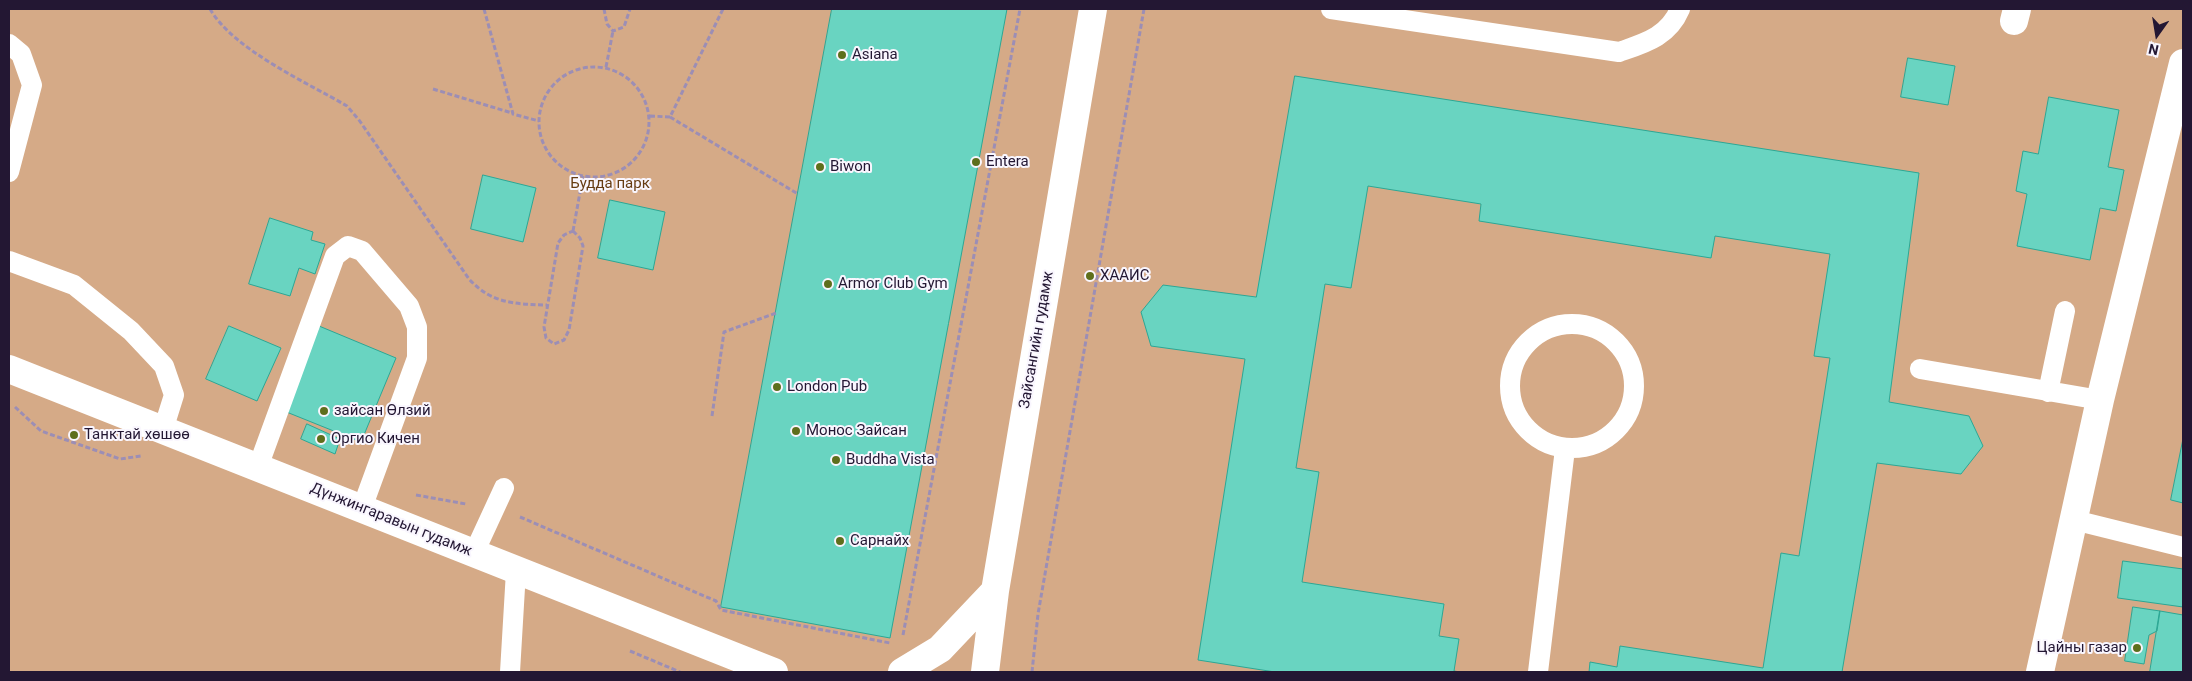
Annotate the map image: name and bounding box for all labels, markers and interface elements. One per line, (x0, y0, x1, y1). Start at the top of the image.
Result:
north arrow (2132, 10, 2182, 60)
text: N (2147, 41, 2160, 59)
place label: Asiana (852, 46, 898, 64)
marker: Asiana (836, 49, 848, 61)
place label: Entera (986, 153, 1029, 171)
marker: Entera (970, 156, 982, 168)
place label: Biwon (830, 158, 871, 176)
marker: Biwon (814, 161, 826, 173)
park label: Будда парк (570, 175, 650, 193)
place label: ХААИС (1100, 267, 1149, 285)
street label: Зайсангийн гудамж (1016, 270, 1058, 410)
marker: ХААИС (1084, 270, 1096, 282)
place label: Armor Club Gym (838, 275, 948, 293)
marker: Armor Club Gym (822, 278, 834, 290)
place label: London Pub (787, 378, 867, 396)
marker: London Pub (771, 381, 783, 393)
place label: зайсан Өлзий (334, 402, 431, 420)
marker: зайсан Өлзий (318, 405, 330, 417)
place label: Монос Зайсан (806, 422, 907, 440)
marker: Монос Зайсан (790, 425, 802, 437)
place label: Танктай хөшөө (84, 426, 190, 444)
marker: Танктай хөшөө (68, 429, 80, 441)
place label: Оргио Кичен (331, 430, 420, 448)
marker: Оргио Кичен (315, 433, 327, 445)
place label: Buddha Vista (846, 451, 935, 469)
marker: Buddha Vista (830, 454, 842, 466)
street label: Дүнжингаравын гудамж (308, 479, 474, 561)
place label: Сарнайх (850, 532, 909, 550)
marker: Сарнайх (834, 535, 846, 547)
place label: Цайны газар (2037, 639, 2127, 657)
marker: Цайны газар (2131, 642, 2143, 654)

